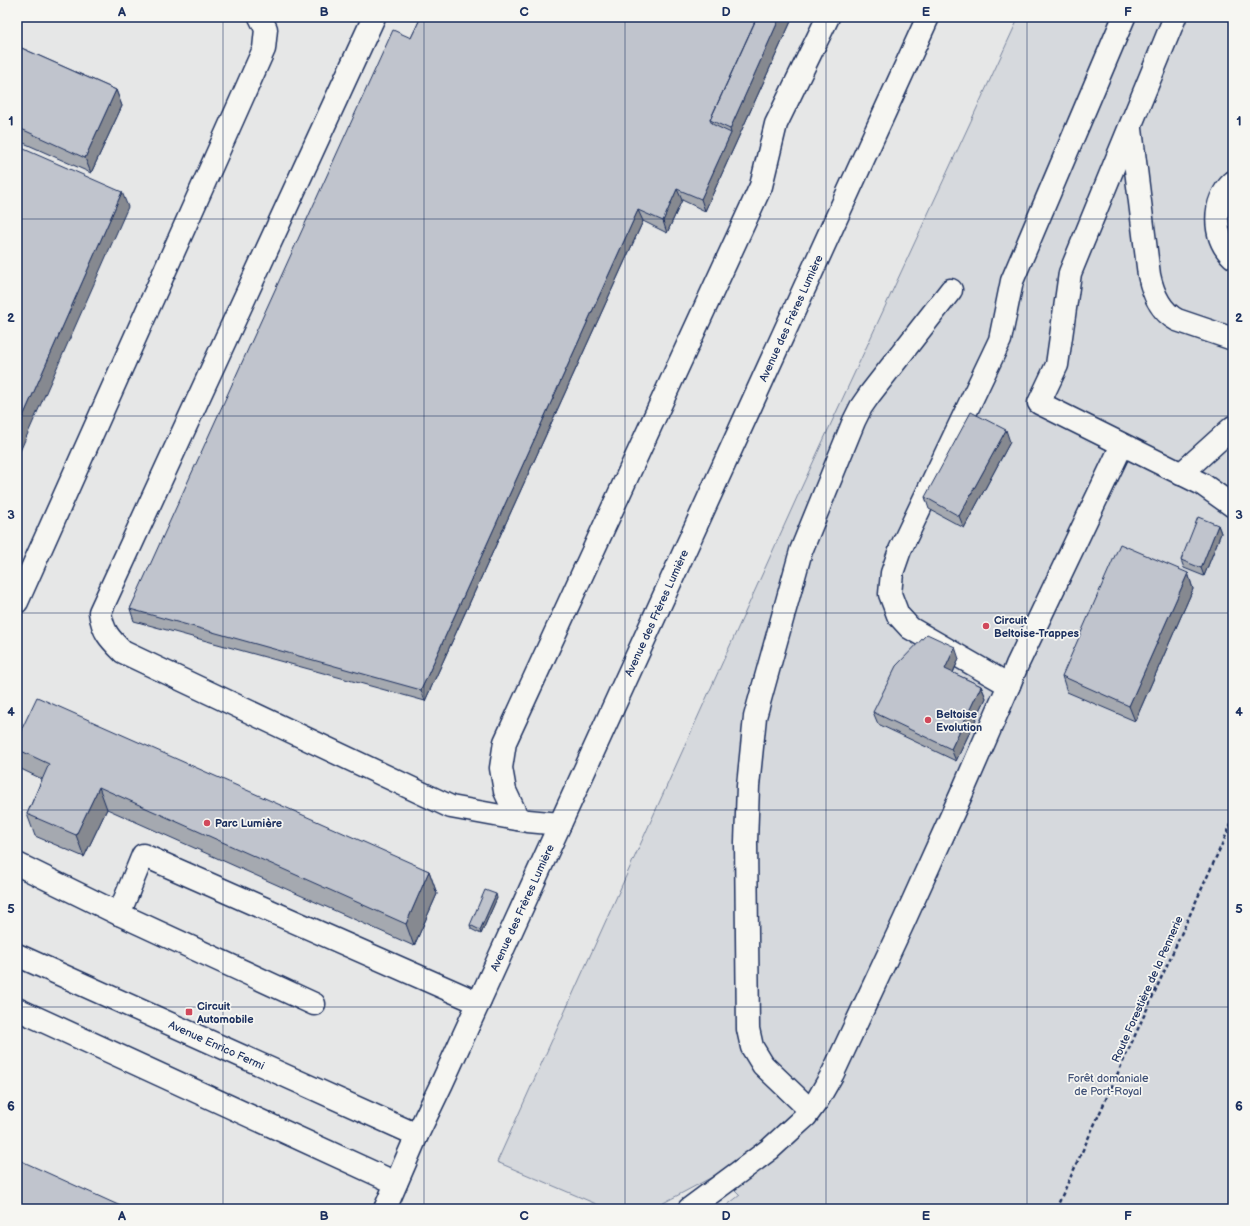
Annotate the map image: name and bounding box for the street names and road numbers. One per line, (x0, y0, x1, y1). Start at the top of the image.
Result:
street label: Avenue des Frères Lumière (757, 252, 826, 384)
street label: Avenue des Frères Lumière (622, 547, 692, 679)
street label: Avenue des Frères Lumière (488, 842, 557, 973)
street label: Route Forestière de la Pennerie (1109, 914, 1186, 1064)
street label: Avenue Enrico Fermi (167, 1018, 266, 1072)

